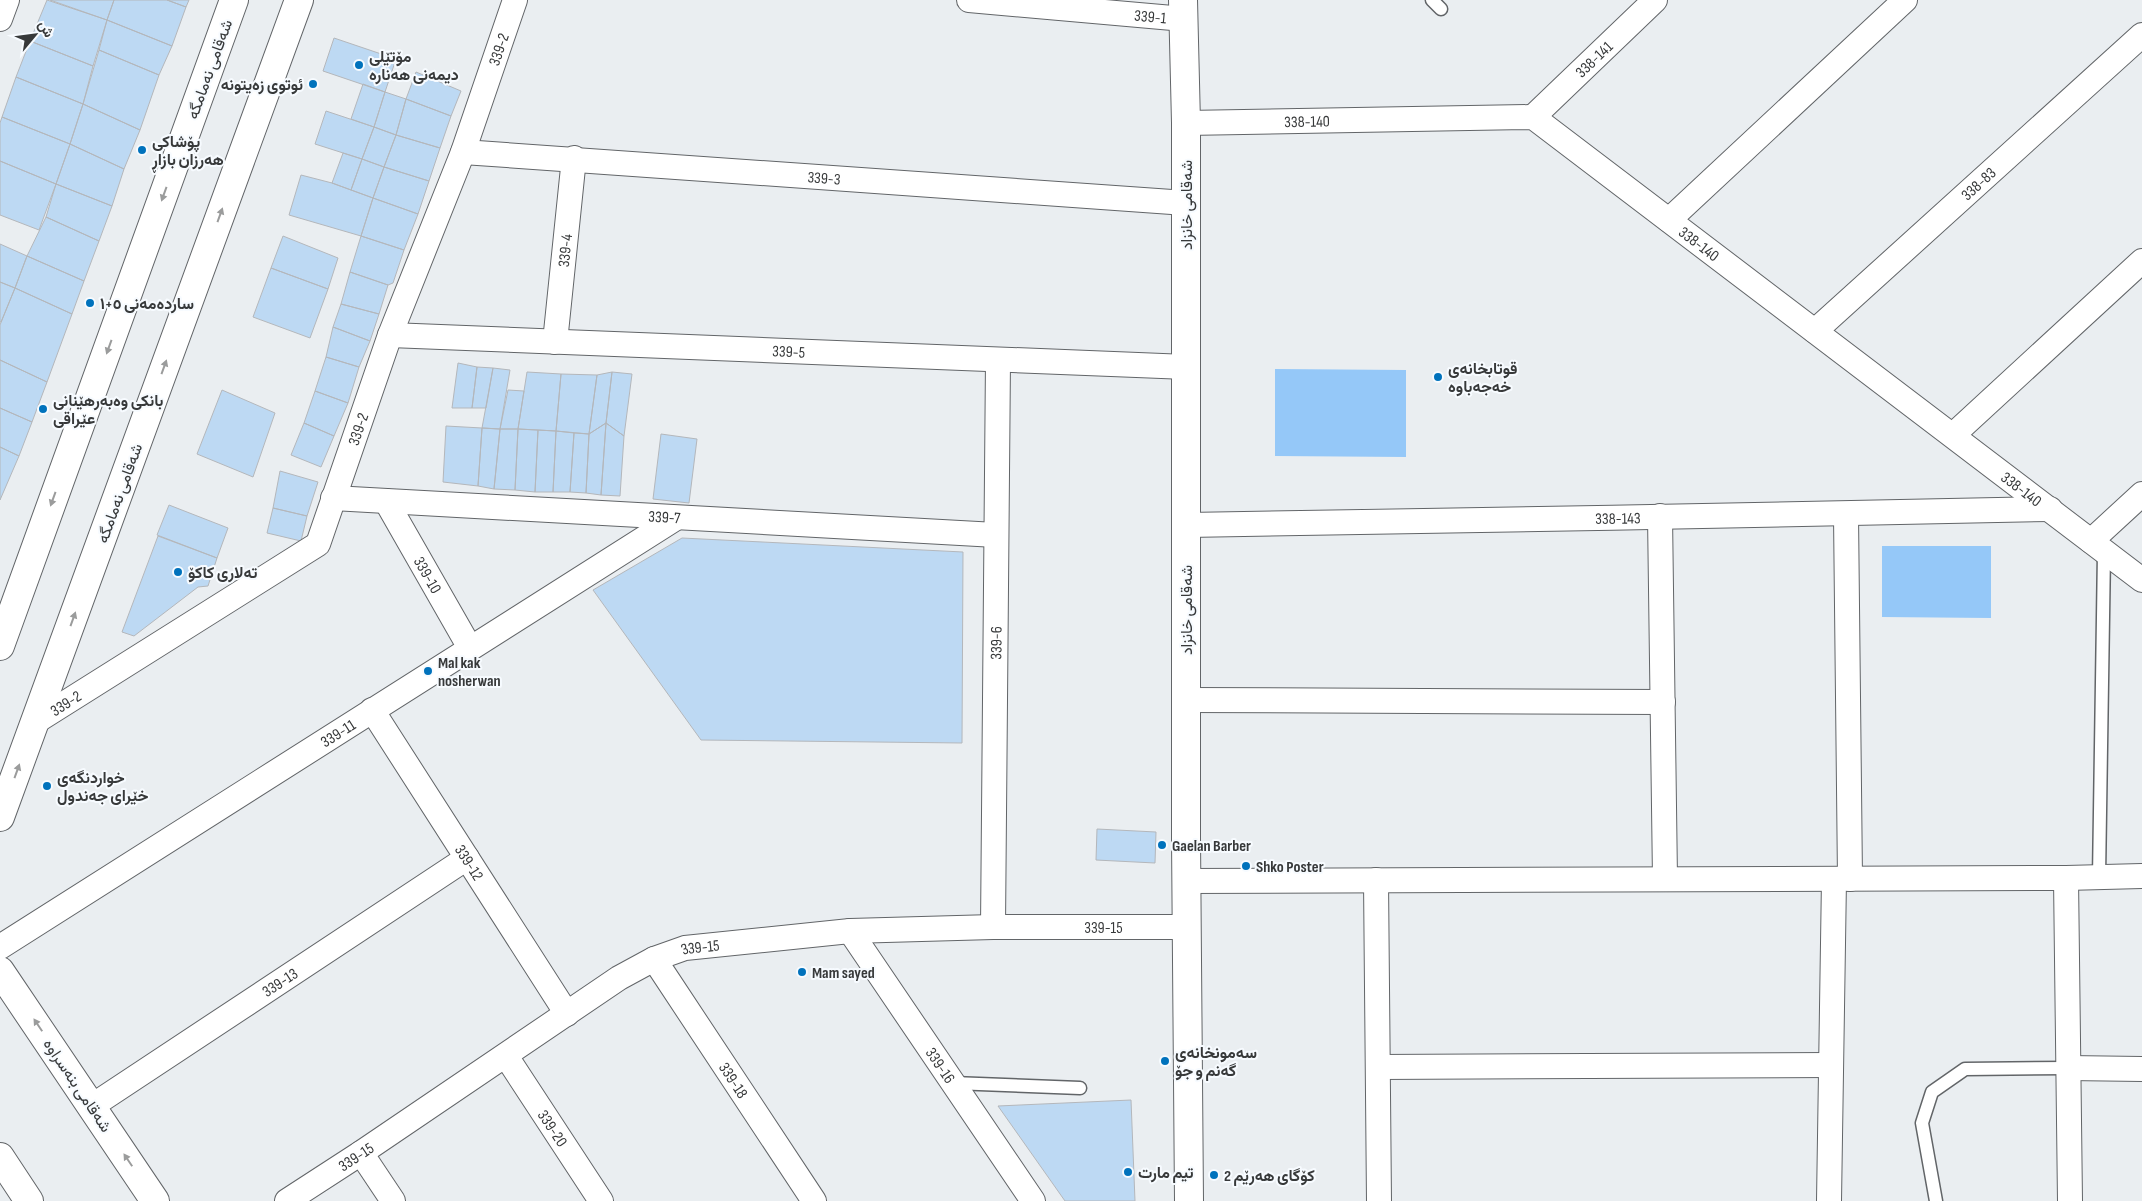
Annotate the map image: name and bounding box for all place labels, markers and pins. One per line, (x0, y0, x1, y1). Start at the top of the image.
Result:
place label: مۆتێلی دیمەنی هەنارە (369, 48, 459, 85)
marker: مۆتێلی دیمەنی هەنارە (353, 59, 365, 71)
place label: ئوتوی زەیتونە (221, 76, 303, 95)
marker: ئوتوی زەیتونە (307, 78, 319, 90)
place label: پۆشاکی هەرزان بازاڕ (151, 133, 224, 173)
marker: پۆشاکی هەرزان بازاڕ (136, 144, 148, 156)
place label: ساردەمەنی ٥+١ (100, 295, 194, 314)
marker: ساردەمەنی ٥+١ (84, 297, 96, 309)
place label: قوتابخانەی خەجەباوە (1448, 360, 1518, 397)
marker: قوتابخانەی خەجەباوە (1432, 371, 1444, 383)
place label: بانکی وەبەرهێنانی عێراقی (53, 392, 164, 429)
marker: بانکی وەبەرهێنانی عێراقی (37, 403, 49, 415)
place label: تەلاری کاکۆ (188, 564, 257, 583)
marker: تەلاری کاکۆ (172, 566, 184, 578)
place label: Mal kak nosherwan (438, 654, 501, 691)
marker: Mal kak nosherwan (422, 665, 434, 677)
place label: خواردنگەی خێرای جەندول (57, 769, 149, 806)
marker: خواردنگەی خێرای جەندول (41, 780, 53, 792)
place label: Gaelan Barber (1172, 837, 1251, 856)
marker: Gaelan Barber (1156, 839, 1168, 851)
place label: Shko Poster (1256, 858, 1324, 877)
marker: Shko Poster (1240, 860, 1252, 872)
place label: Mam sayed (812, 964, 875, 983)
marker: Mam sayed (796, 966, 808, 978)
place label: سەمونخانەی گەنم و جۆ (1175, 1044, 1257, 1081)
marker: سەمونخانەی گەنم و جۆ (1159, 1055, 1171, 1067)
place label: تيم مارت (1138, 1164, 1194, 1183)
marker: تيم مارت (1122, 1166, 1134, 1178)
place label: کۆگای هەرێم 2 (1224, 1167, 1315, 1186)
marker: کۆگای هەرێم 2 (1208, 1169, 1220, 1181)

